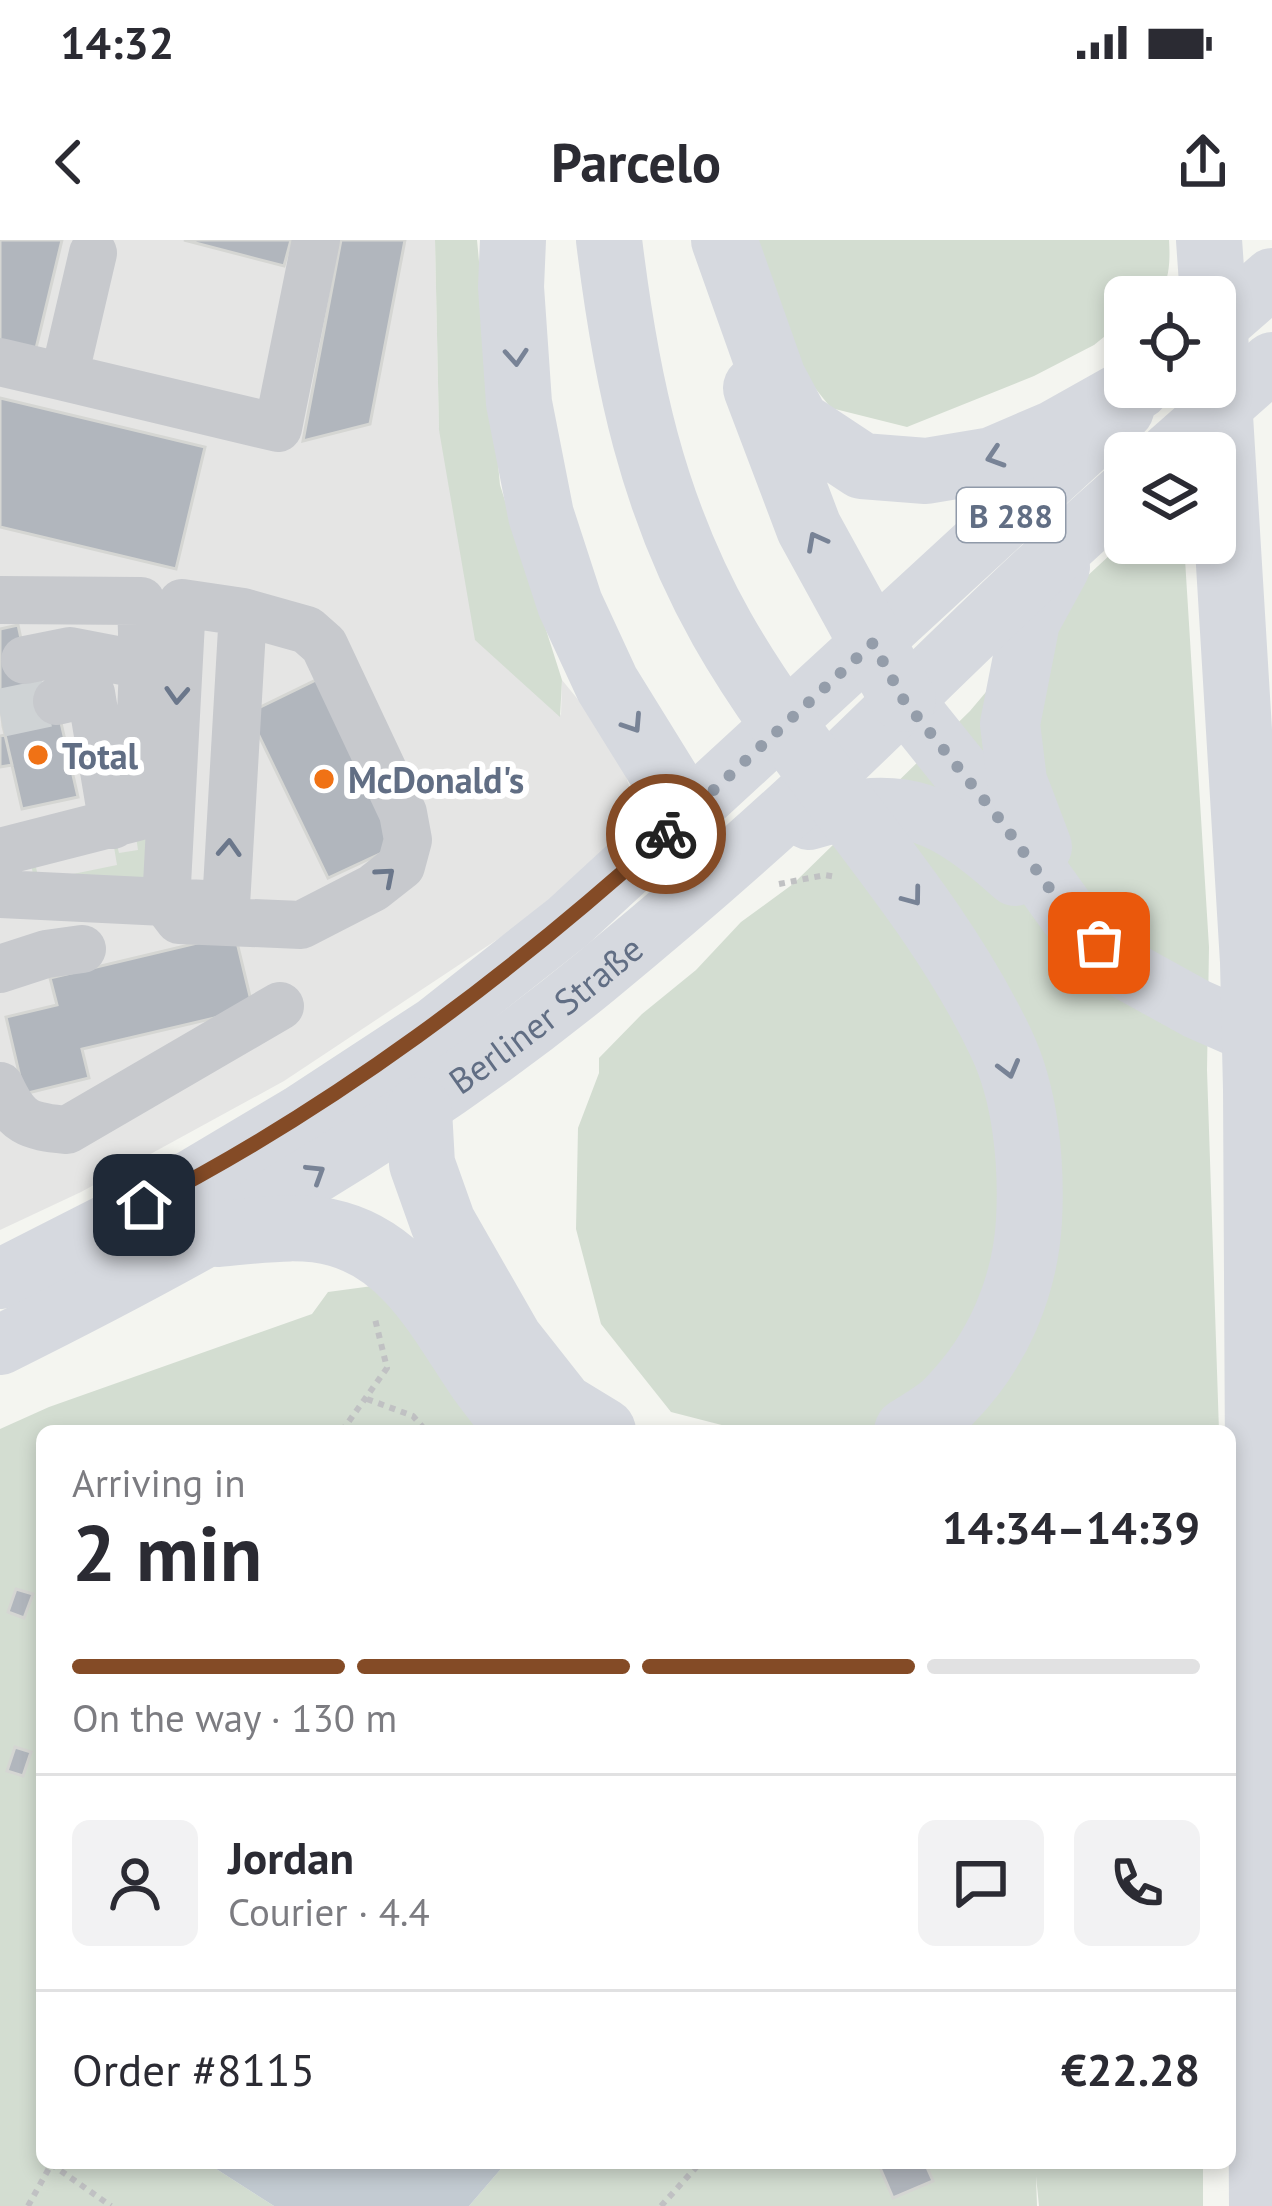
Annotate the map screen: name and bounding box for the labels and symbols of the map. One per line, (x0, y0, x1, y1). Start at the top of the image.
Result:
one-way arrow (503, 348, 528, 367)
one-way arrow (985, 442, 1006, 467)
road number: B 288 (957, 488, 1065, 542)
one-way arrow (807, 532, 830, 553)
one-way arrow (164, 686, 190, 705)
one-way arrow (618, 711, 640, 733)
place label: Total (62, 732, 139, 779)
marker: Total (25, 742, 51, 768)
place label: McDonald's (348, 756, 524, 803)
marker: McDonald's (311, 766, 337, 792)
courier (606, 774, 726, 894)
one-way arrow (216, 838, 242, 857)
one-way arrow (373, 868, 395, 890)
one-way arrow (899, 883, 920, 905)
pin (1048, 892, 1150, 994)
street label: Berliner Straße (439, 924, 652, 1104)
one-way arrow (995, 1058, 1020, 1079)
pin (93, 1154, 195, 1256)
one-way arrow (303, 1165, 325, 1187)

